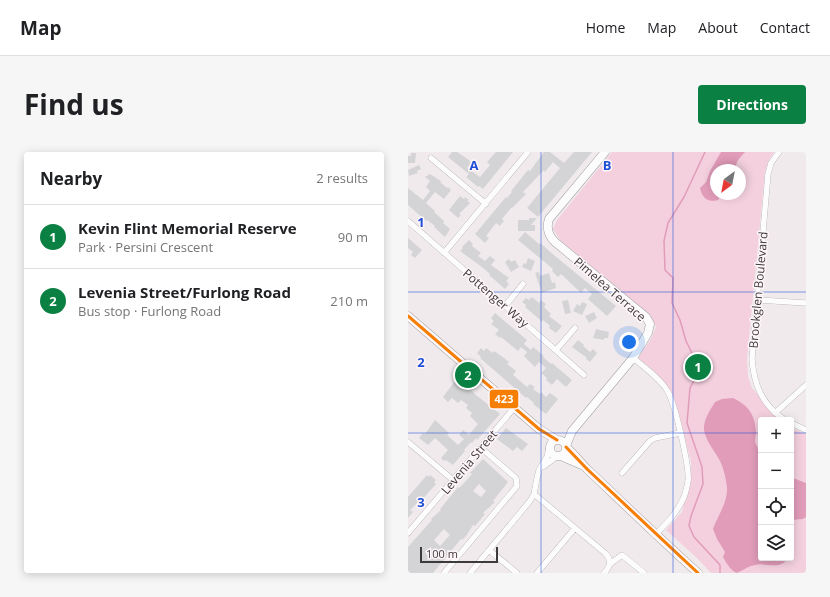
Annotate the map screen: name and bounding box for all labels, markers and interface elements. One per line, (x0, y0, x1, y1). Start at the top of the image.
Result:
text: Map (20, 15, 61, 41)
text: Home (586, 18, 625, 37)
text: Map (647, 18, 676, 37)
text: About (698, 18, 738, 37)
text: Contact (760, 18, 810, 37)
text: Find us (24, 85, 124, 123)
button: Directions (698, 85, 806, 124)
text: A (470, 156, 479, 174)
text: B (603, 156, 612, 174)
north arrow (710, 164, 746, 200)
text: Nearby (40, 167, 102, 190)
text: 2 results (316, 169, 368, 187)
text: 1 (417, 213, 425, 231)
text: Kevin Flint Memorial Reserve (78, 218, 297, 238)
text: 1 (49, 228, 57, 246)
text: 90 m (338, 228, 368, 246)
street label: Brookglen Boulevard (744, 231, 772, 349)
text: Park · Persini Crescent (78, 238, 213, 256)
street label: Pimelea Terrace (570, 253, 650, 325)
street label: Pottenger Way (459, 265, 533, 332)
text: Levenia Street/Furlong Road (78, 282, 291, 302)
text: 2 (49, 292, 57, 310)
text: 210 m (330, 292, 368, 310)
text: Bus stop · Furlong Road (78, 302, 221, 320)
your location (619, 332, 639, 352)
pin: 1 (685, 352, 711, 382)
text: 2 (417, 353, 425, 371)
pin: 2 (455, 360, 481, 390)
line badge: 423 (489, 389, 519, 409)
text: 423 (495, 391, 513, 406)
map controls (758, 417, 794, 561)
button: + (758, 417, 794, 453)
street label: Levenia Street (437, 426, 501, 498)
button: − (758, 453, 794, 489)
button: locate (758, 489, 794, 525)
text: 3 (417, 493, 425, 511)
button: layers (758, 525, 794, 561)
scale bar (420, 545, 498, 564)
text: 100 m (426, 546, 458, 561)

